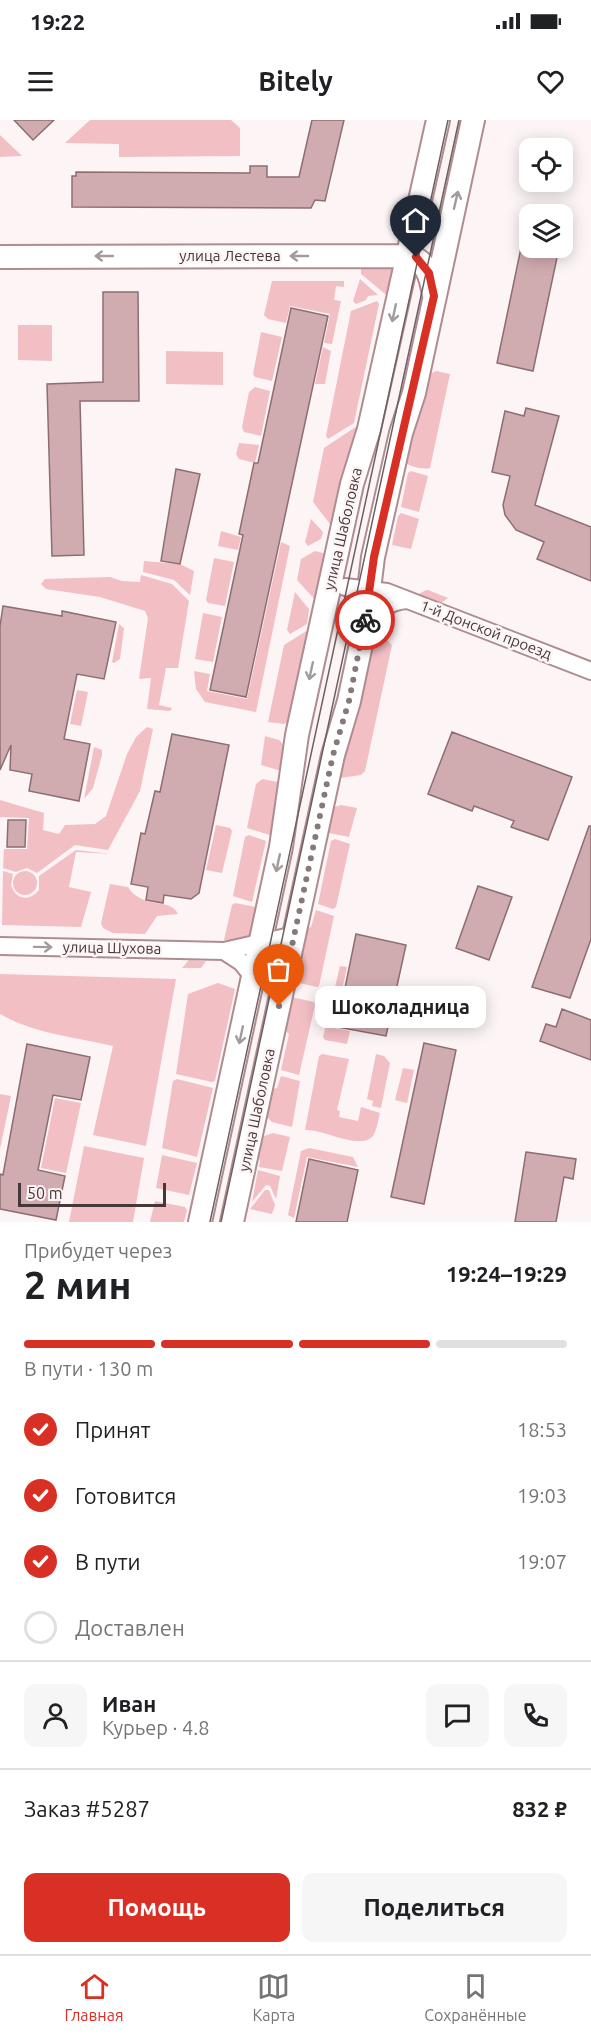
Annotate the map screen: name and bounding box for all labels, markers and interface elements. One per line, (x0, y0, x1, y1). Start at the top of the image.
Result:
text: 19:22 (30, 9, 85, 34)
icon: menu (24, 65, 57, 98)
icon: heart (534, 65, 567, 98)
text: Bitely (258, 66, 333, 96)
map controls (519, 138, 573, 258)
button: locate (519, 138, 573, 192)
one-way arrow (451, 191, 462, 210)
pin (390, 195, 441, 257)
icon: home (399, 204, 432, 237)
button: layers (519, 204, 573, 258)
street label: улица Лестева (179, 247, 281, 264)
one-way arrow (94, 250, 114, 262)
one-way arrow (289, 250, 309, 262)
one-way arrow (388, 303, 399, 323)
street label: улица Шаболовка (320, 466, 365, 592)
courier (335, 590, 395, 650)
street label: 1-й Донской проезд (418, 597, 554, 662)
icon: bike (349, 604, 382, 637)
one-way arrow (305, 661, 316, 680)
one-way arrow (272, 853, 283, 872)
street label: улица Шухова (63, 938, 161, 957)
one-way arrow (32, 941, 52, 952)
pin (253, 944, 304, 1006)
icon: bag (262, 953, 295, 986)
callout: Шоколадница (315, 985, 486, 1027)
text: Шоколадница (331, 995, 470, 1018)
one-way arrow (235, 1024, 246, 1044)
street label: улица Шаболовка (235, 1047, 278, 1173)
scale bar (18, 1180, 166, 1208)
text: 50 m (27, 1184, 63, 1202)
text: Прибудет через (24, 1239, 172, 1262)
text: 19:24–19:29 (446, 1261, 567, 1286)
text: 2 мин (24, 1263, 132, 1306)
text: В пути · 130 m (24, 1357, 153, 1380)
icon: check (24, 1413, 57, 1446)
text: Принят (75, 1417, 151, 1442)
text: 18:53 (517, 1418, 567, 1441)
icon: check (24, 1479, 57, 1512)
text: Готовится (75, 1483, 176, 1508)
text: 19:03 (517, 1484, 567, 1507)
icon: check (24, 1545, 57, 1578)
text: В пути (75, 1549, 141, 1574)
text: 19:07 (517, 1550, 567, 1573)
text: Доставлен (75, 1615, 185, 1640)
button: person (24, 1684, 87, 1747)
button: chat (426, 1684, 489, 1747)
button: phone (504, 1684, 567, 1747)
text: Иван (102, 1691, 156, 1716)
text: Курьер · 4.8 (102, 1716, 209, 1739)
text: Заказ #5287 (24, 1796, 150, 1821)
text: 832 ₽ (512, 1796, 567, 1821)
button: Помощь (24, 1873, 290, 1942)
button: Поделиться (302, 1873, 567, 1942)
tab: Главная (65, 1970, 124, 2024)
tab: Карта (253, 1970, 295, 2024)
tab: Сохранённые (424, 1970, 526, 2024)

